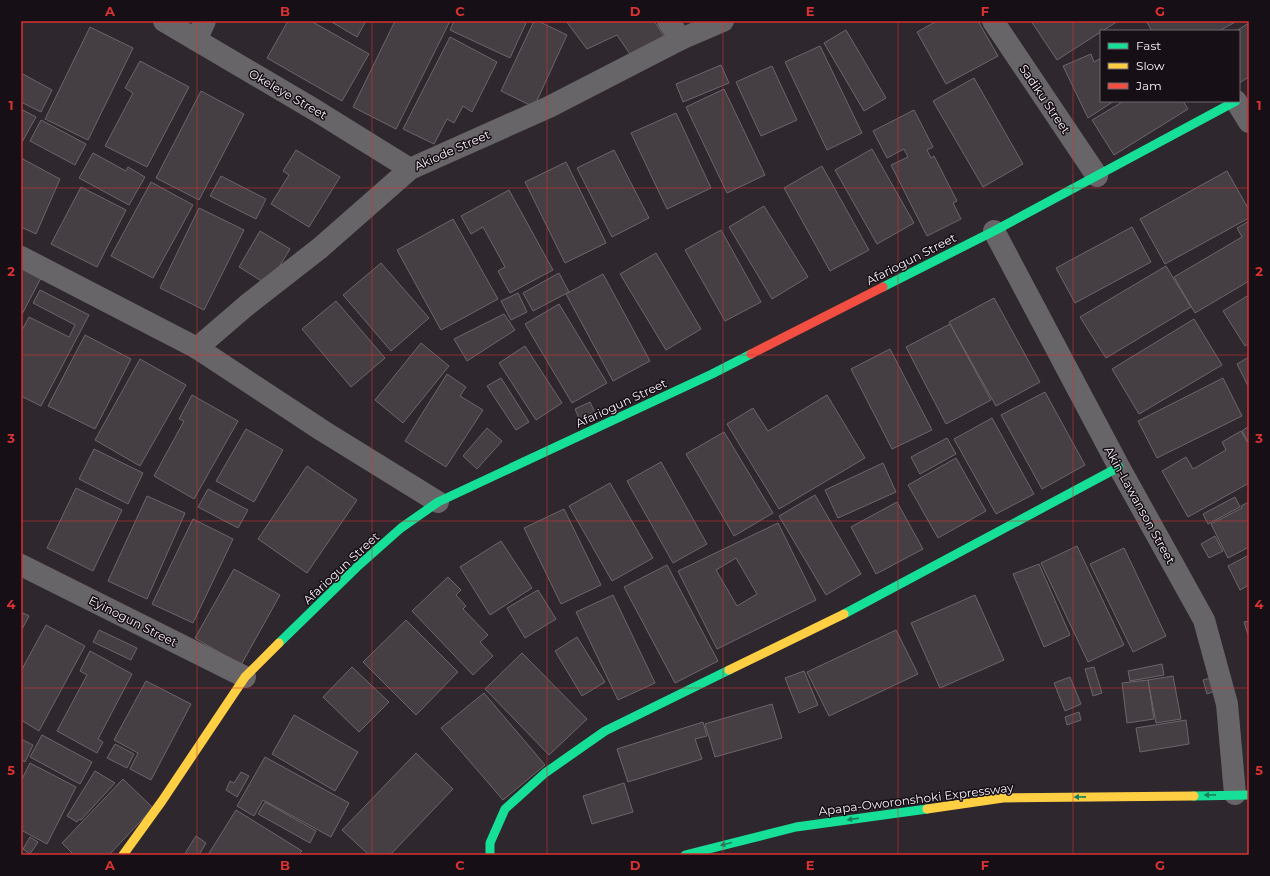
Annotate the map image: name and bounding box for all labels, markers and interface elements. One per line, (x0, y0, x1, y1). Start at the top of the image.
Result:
text: A (104, 3, 116, 19)
text: B (280, 3, 290, 19)
text: C (455, 3, 465, 19)
text: D (630, 3, 641, 19)
text: E (806, 3, 815, 19)
text: F (981, 3, 989, 19)
text: G (1155, 3, 1165, 19)
legend (1100, 30, 1240, 102)
text: Fast (1136, 38, 1161, 53)
text: Slow (1136, 58, 1165, 73)
street label: Sadiku Street (1016, 61, 1074, 137)
street label: Okeleye Street (246, 66, 330, 122)
text: Jam (1135, 78, 1162, 93)
text: 1 (8, 97, 14, 113)
text: 1 (1256, 97, 1262, 113)
street label: Akiode Street (412, 127, 492, 173)
street label: Afariogun Street (864, 230, 959, 288)
text: 2 (7, 263, 15, 279)
text: 2 (1255, 263, 1263, 279)
street label: Afariogun Street (573, 375, 669, 431)
text: 3 (6, 430, 15, 446)
text: 3 (1254, 430, 1263, 446)
street label: Akin-Lawanson Street (1101, 444, 1179, 567)
street label: Afariogun Street (300, 529, 382, 607)
street label: Eyinogun Street (86, 592, 180, 650)
text: 4 (7, 596, 16, 612)
text: 4 (1255, 596, 1264, 612)
text: 5 (7, 762, 15, 778)
text: 5 (1255, 762, 1263, 778)
street label: Apapa-Oworonshoki Expressway (818, 780, 1015, 818)
one-way arrow (1203, 792, 1216, 798)
one-way arrow (1074, 793, 1086, 800)
one-way arrow (847, 815, 860, 822)
one-way arrow (720, 842, 733, 848)
text: A (104, 857, 116, 873)
text: B (280, 857, 290, 873)
text: C (455, 857, 465, 873)
text: D (630, 857, 641, 873)
text: E (806, 857, 815, 873)
text: F (981, 857, 989, 873)
text: G (1155, 857, 1165, 873)

